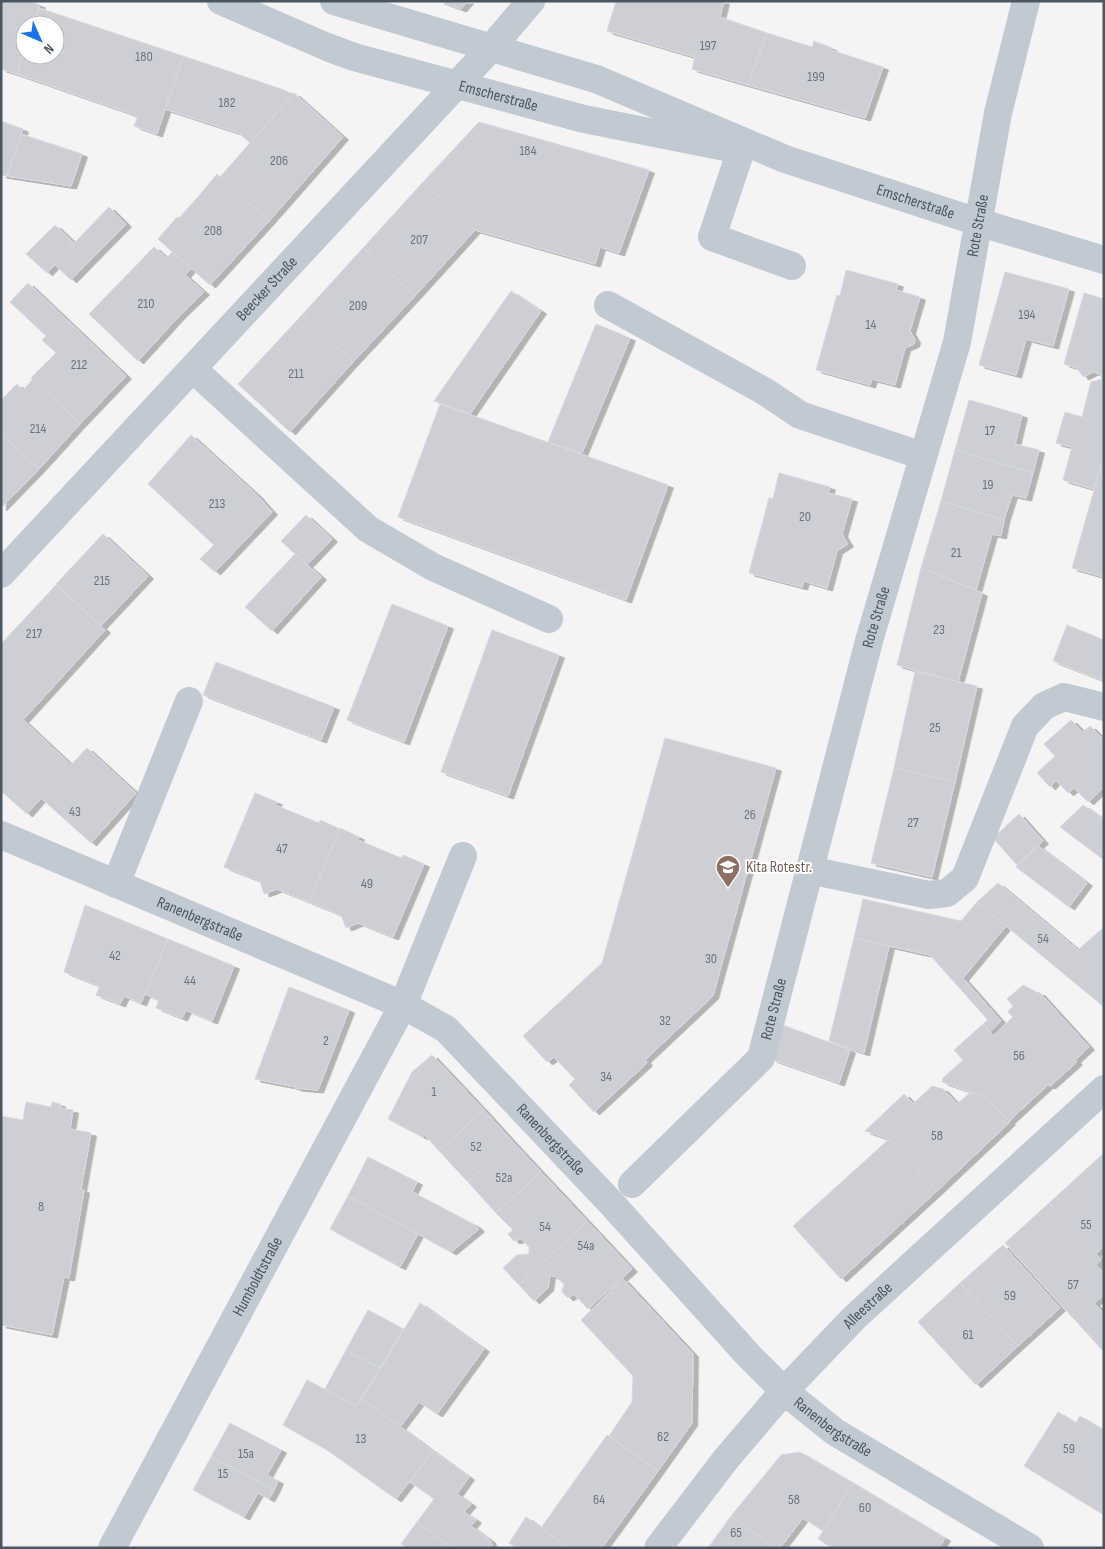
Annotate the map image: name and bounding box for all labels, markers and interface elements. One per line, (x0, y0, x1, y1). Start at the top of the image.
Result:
north arrow (15, 15, 65, 65)
house number: 197 (700, 37, 717, 54)
text: N (40, 40, 57, 57)
house number: 180 (135, 48, 153, 65)
house number: 199 (807, 68, 825, 85)
street label: Emscherstraße (457, 76, 540, 116)
house number: 182 (219, 94, 236, 111)
house number: 184 (519, 142, 537, 159)
house number: 206 (270, 152, 288, 169)
street label: Emscherstraße (874, 180, 957, 223)
street label: Rote Straße (963, 193, 993, 258)
house number: 208 (204, 222, 222, 239)
house number: 207 (410, 231, 428, 248)
street label: Beecker Straße (232, 252, 301, 325)
house number: 210 (138, 295, 154, 312)
house number: 209 (349, 297, 367, 314)
house number: 194 (1019, 306, 1036, 323)
house number: 14 (866, 316, 877, 333)
house number: 212 (71, 356, 88, 373)
house number: 211 (288, 365, 304, 382)
house number: 214 (30, 420, 46, 437)
house number: 17 (985, 422, 996, 439)
house number: 19 (982, 476, 994, 493)
house number: 213 (209, 495, 225, 512)
house number: 20 (799, 508, 811, 525)
house number: 21 (951, 544, 961, 561)
house number: 215 (94, 572, 111, 589)
street label: Rote Straße (858, 584, 894, 650)
house number: 23 (933, 621, 945, 638)
house number: 217 (26, 625, 43, 642)
house number: 25 (929, 719, 941, 736)
house number: 43 (69, 803, 81, 820)
house number: 26 (744, 806, 756, 823)
house number: 27 (907, 814, 919, 831)
house number: 47 (276, 840, 288, 857)
school or university icon: Kita Rotestr. (715, 854, 741, 888)
place label: Kita Rotestr. (746, 858, 812, 877)
house number: 49 (361, 875, 373, 892)
street label: Ranenbergstraße (154, 893, 246, 946)
house number: 54 (1037, 930, 1049, 947)
house number: 42 (109, 947, 121, 964)
house number: 30 (705, 950, 717, 967)
house number: 44 (184, 972, 196, 989)
street label: Rote Straße (757, 976, 791, 1042)
house number: 32 (659, 1012, 671, 1029)
house number: 2 (323, 1032, 329, 1049)
house number: 56 (1013, 1047, 1025, 1064)
house number: 34 (600, 1068, 612, 1085)
house number: 1 (432, 1083, 437, 1100)
street label: Ranenbergstraße (512, 1100, 589, 1179)
house number: 58 (931, 1127, 943, 1144)
house number: 52 (470, 1138, 482, 1155)
house number: 52a (496, 1169, 512, 1186)
house number: 8 (38, 1198, 44, 1215)
house number: 55 (1080, 1216, 1092, 1233)
house number: 54 (539, 1218, 551, 1235)
street label: Humboldtstraße (229, 1234, 286, 1319)
house number: 54a (578, 1237, 594, 1254)
house number: 57 (1067, 1276, 1079, 1293)
street label: Alleestraße (838, 1278, 896, 1334)
house number: 59 (1004, 1287, 1016, 1304)
house number: 61 (962, 1326, 974, 1343)
street label: Ranenbergstraße (790, 1393, 875, 1461)
house number: 62 (657, 1428, 669, 1445)
house number: 13 (356, 1430, 367, 1447)
house number: 59 (1063, 1440, 1075, 1457)
house number: 15a (238, 1445, 254, 1462)
house number: 15 (218, 1465, 229, 1482)
house number: 64 (593, 1491, 605, 1508)
house number: 58 (788, 1491, 800, 1508)
house number: 60 (859, 1499, 871, 1516)
house number: 65 (730, 1524, 742, 1541)

